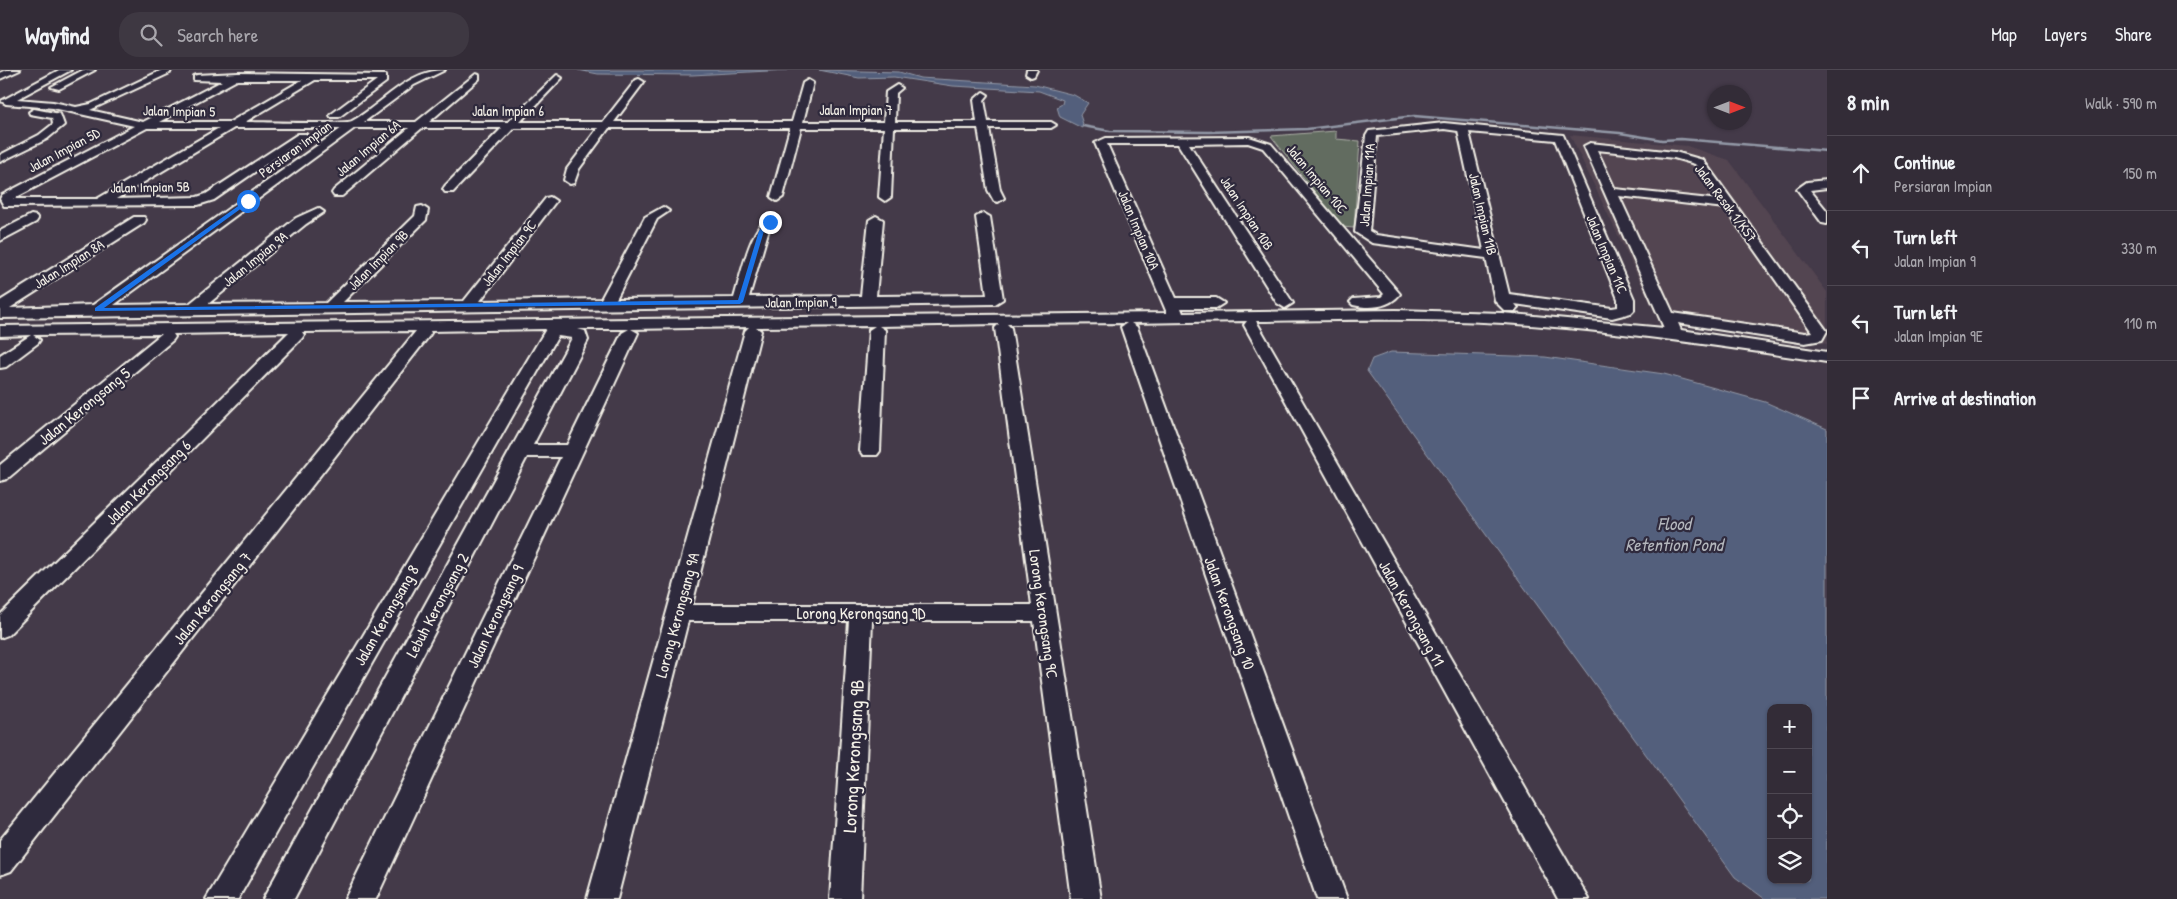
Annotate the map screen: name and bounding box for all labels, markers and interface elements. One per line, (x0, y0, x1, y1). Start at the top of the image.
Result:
search box (119, 12, 469, 57)
text: Wayfind (25, 19, 89, 51)
icon: search (137, 21, 165, 49)
text: Search here (177, 22, 258, 48)
text: Map (1991, 22, 2017, 47)
text: Layers (2045, 22, 2087, 47)
text: Share (2115, 22, 2152, 47)
north arrow (1707, 85, 1752, 130)
text: 8 min (1847, 88, 1889, 117)
text: Walk · 590 m (2085, 92, 2157, 114)
street label: Jalan Impian 5 (143, 100, 215, 122)
street label: Jalan Impian 7 (819, 100, 893, 120)
street label: Jalan Impian 6 (472, 101, 544, 121)
street label: Jalan Impian 6A (331, 115, 405, 181)
street label: Persiaran Impian (254, 116, 336, 182)
street label: Jalan Impian 5D (24, 122, 104, 177)
street label: Jalan Impian 10C (1282, 140, 1352, 218)
street label: Jalan Impian 11A (1354, 143, 1380, 227)
text: Continue (1894, 149, 1955, 175)
icon: ahead (1847, 159, 1875, 187)
street label: Jalan Resak 1/KS7 (1691, 160, 1762, 246)
text: 150 m (2123, 162, 2157, 184)
street label: Jalan Impian 11B (1464, 171, 1502, 257)
street label: Jalan Impian 10B (1216, 172, 1278, 254)
text: Persiaran Impian (1894, 175, 1992, 197)
street label: Jalan Impian 5B (110, 176, 190, 198)
street label: Jalan Impian 10A (1113, 187, 1165, 273)
route start (237, 190, 260, 213)
route end (759, 211, 782, 234)
street label: Jalan Impian 11C (1581, 211, 1633, 297)
street label: Jalan Impian 9C (477, 215, 541, 290)
text: Turn left (1894, 224, 1957, 250)
street label: Jalan Impian 9B (343, 225, 413, 295)
street label: Jalan Impian 9A (218, 226, 292, 291)
street label: Jalan Impian 8A (30, 234, 108, 293)
icon: left (1847, 234, 1875, 262)
text: 330 m (2121, 237, 2157, 259)
text: Jalan Impian 9 (1894, 250, 1976, 272)
street label: Jalan Impian 9 (765, 291, 837, 313)
text: Turn left (1894, 299, 1957, 325)
icon: left (1847, 309, 1875, 337)
text: 110 m (2124, 312, 2157, 334)
text: Jalan Impian 9E (1894, 325, 1983, 347)
street label: Jalan Kerongsang 5 (33, 362, 135, 450)
icon: arrive (1847, 384, 1875, 412)
text: Arrive at destination (1894, 385, 2036, 411)
street label: Jalan Kerongsang 6 (101, 435, 195, 529)
water label: Flood Retention Pond (1625, 511, 1726, 557)
street label: Jalan Kerongsang 7 (168, 547, 256, 649)
street label: Lebuh Kerongsang 2 (400, 548, 474, 661)
street label: Lorong Kerongsang 9C (1024, 548, 1064, 680)
street label: Lorong Kerongsang 9A (650, 550, 704, 680)
street label: Jalan Kerongsang 10 (1199, 553, 1261, 673)
street label: Jalan Kerongsang 11 (1374, 556, 1450, 670)
street label: Jalan Kerongsang 8 (348, 561, 424, 669)
street label: Jalan Kerongsang 9 (461, 561, 529, 671)
street label: Lorong Kerongsang 9D (797, 602, 926, 624)
street label: Lorong Kerongsang 9B (836, 679, 870, 833)
map controls (1767, 704, 1812, 884)
button: + (1767, 704, 1812, 749)
button: − (1767, 749, 1812, 794)
button: locate (1767, 794, 1812, 839)
button: layers (1767, 839, 1812, 884)

